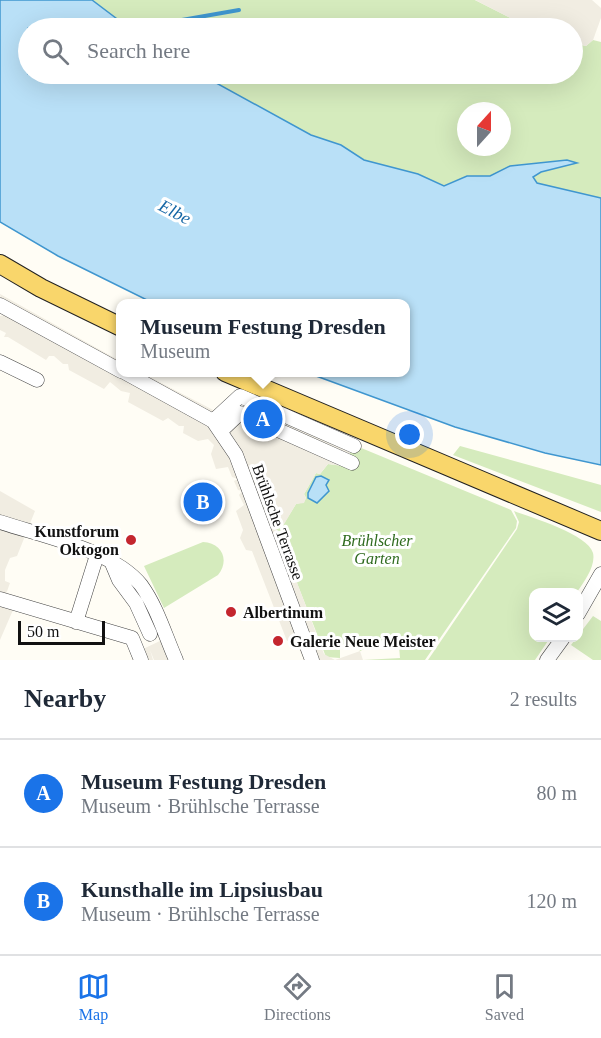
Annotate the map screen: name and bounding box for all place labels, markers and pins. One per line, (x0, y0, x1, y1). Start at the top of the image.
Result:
pin: A (244, 396, 282, 442)
pin: B (184, 480, 222, 524)
place label: Kunstforum Oktogon (35, 523, 120, 559)
marker: Kunstforum Oktogon (124, 533, 138, 547)
place label: Albertinum (243, 604, 324, 621)
marker: Albertinum (224, 605, 238, 619)
place label: Galerie Neue Meister (290, 633, 436, 650)
marker: Galerie Neue Meister (271, 634, 285, 648)

